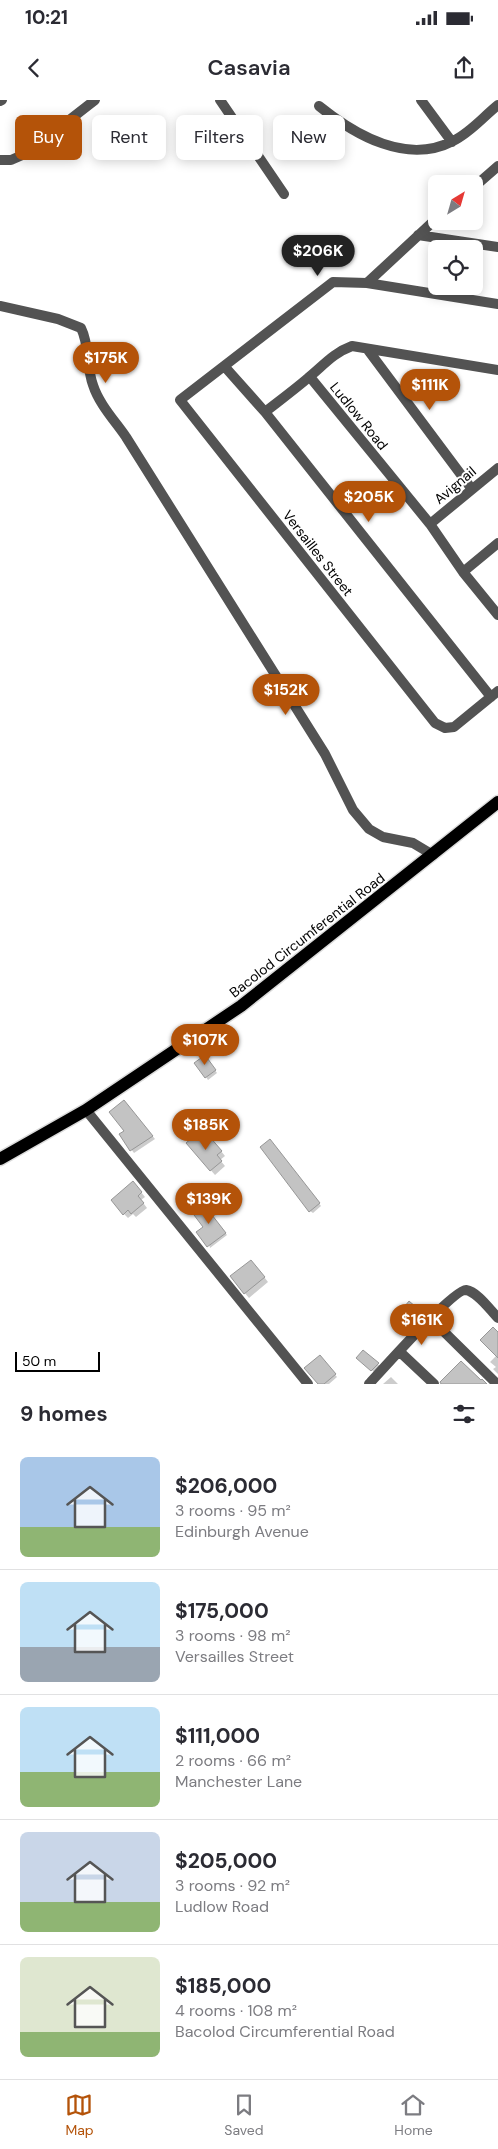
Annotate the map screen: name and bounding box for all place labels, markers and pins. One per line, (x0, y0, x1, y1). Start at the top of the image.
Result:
pin: $206K (283, 234, 353, 277)
pin: $175K (71, 342, 141, 384)
pin: $111K (395, 368, 465, 411)
pin: $205K (334, 480, 404, 523)
pin: $152K (251, 674, 321, 716)
pin: $107K (170, 1024, 240, 1066)
pin: $185K (171, 1108, 241, 1151)
pin: $139K (174, 1182, 244, 1225)
pin: $161K (387, 1304, 457, 1346)

